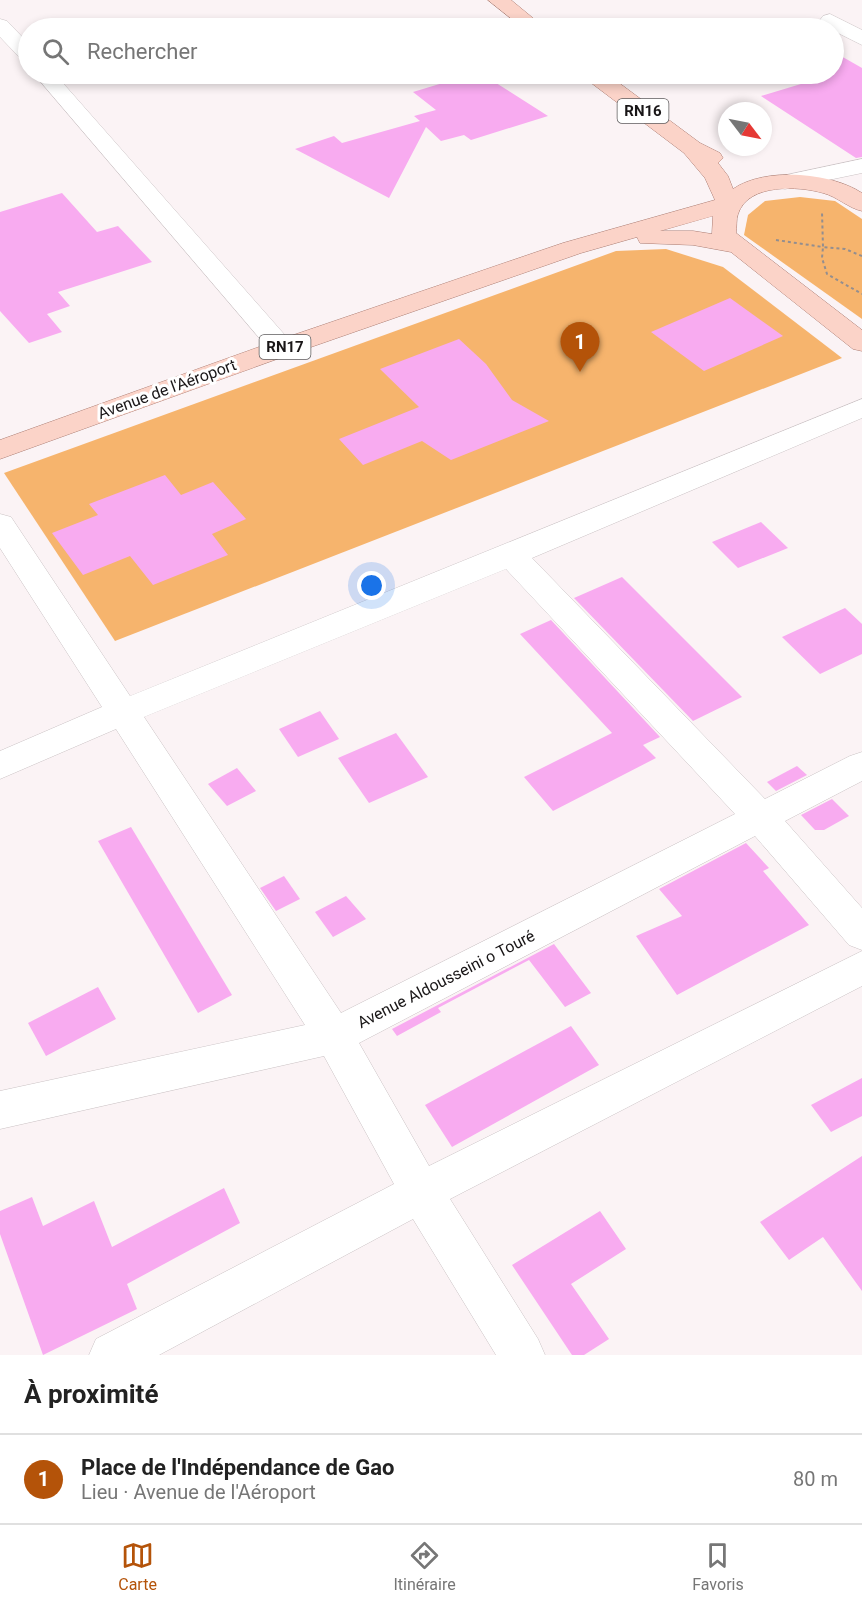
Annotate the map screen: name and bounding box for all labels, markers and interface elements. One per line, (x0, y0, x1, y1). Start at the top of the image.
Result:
search box (18, 18, 844, 84)
icon: search (39, 35, 72, 68)
text: Rechercher (87, 39, 198, 64)
road number: RN16 (618, 99, 668, 123)
north arrow (718, 102, 772, 156)
pin: 1 (560, 322, 600, 372)
road number: RN17 (260, 335, 310, 359)
street label: Avenue de l'Aéroport (95, 355, 239, 423)
your location (357, 571, 386, 600)
street label: Avenue Aldousseini o Touré (354, 926, 538, 1032)
text: À proximité (24, 1379, 158, 1409)
text: Place de l'Indépendance de Gao (81, 1455, 395, 1480)
text: 1 (38, 1467, 49, 1491)
text: 80 m (793, 1467, 838, 1491)
text: Lieu · Avenue de l'Aéroport (81, 1480, 316, 1504)
tab: Carte (118, 1539, 157, 1594)
tab: Itinéraire (393, 1539, 456, 1594)
tab: Favoris (692, 1539, 744, 1594)

